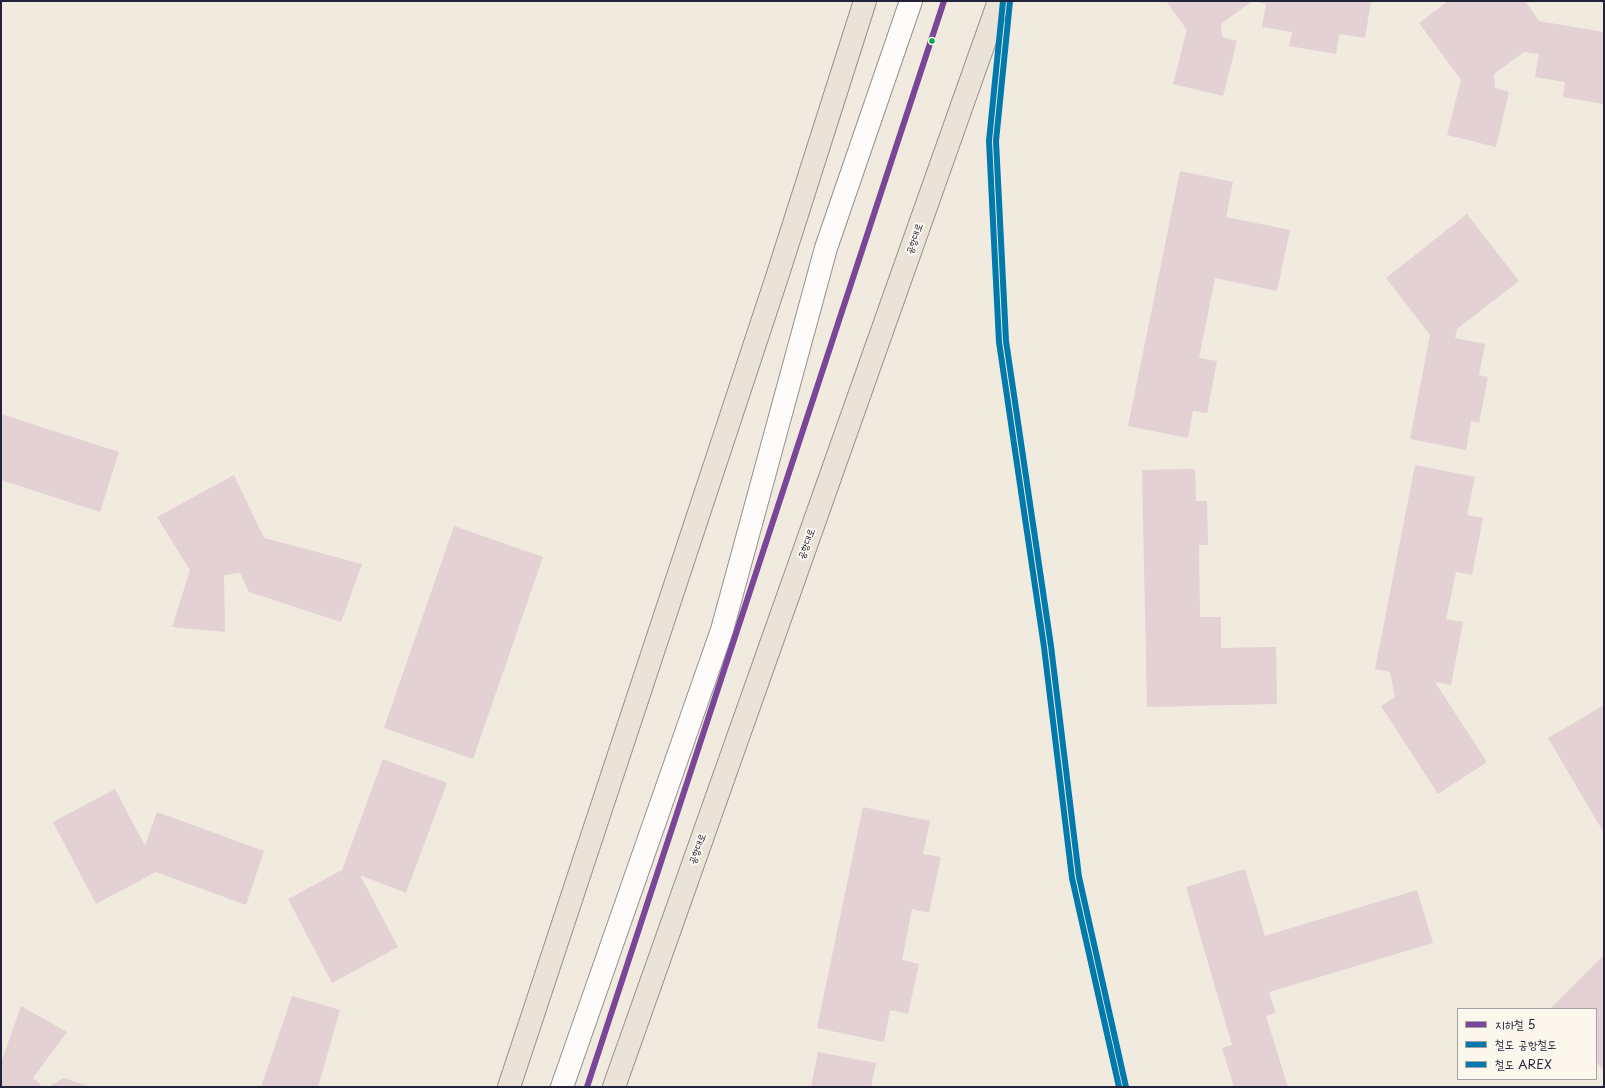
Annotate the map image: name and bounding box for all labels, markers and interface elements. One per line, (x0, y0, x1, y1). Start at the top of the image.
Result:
unlabelled marker (927, 36, 937, 46)
street label: 공항대로 (904, 222, 926, 256)
street label: 공항대로 (796, 527, 818, 561)
street label: 공항대로 (687, 832, 709, 866)
legend (1457, 1008, 1597, 1080)
text: 지하철 5 (1495, 1015, 1536, 1033)
text: 철도 공항철도 (1495, 1035, 1557, 1053)
text: 철도 AREX (1495, 1055, 1552, 1073)

